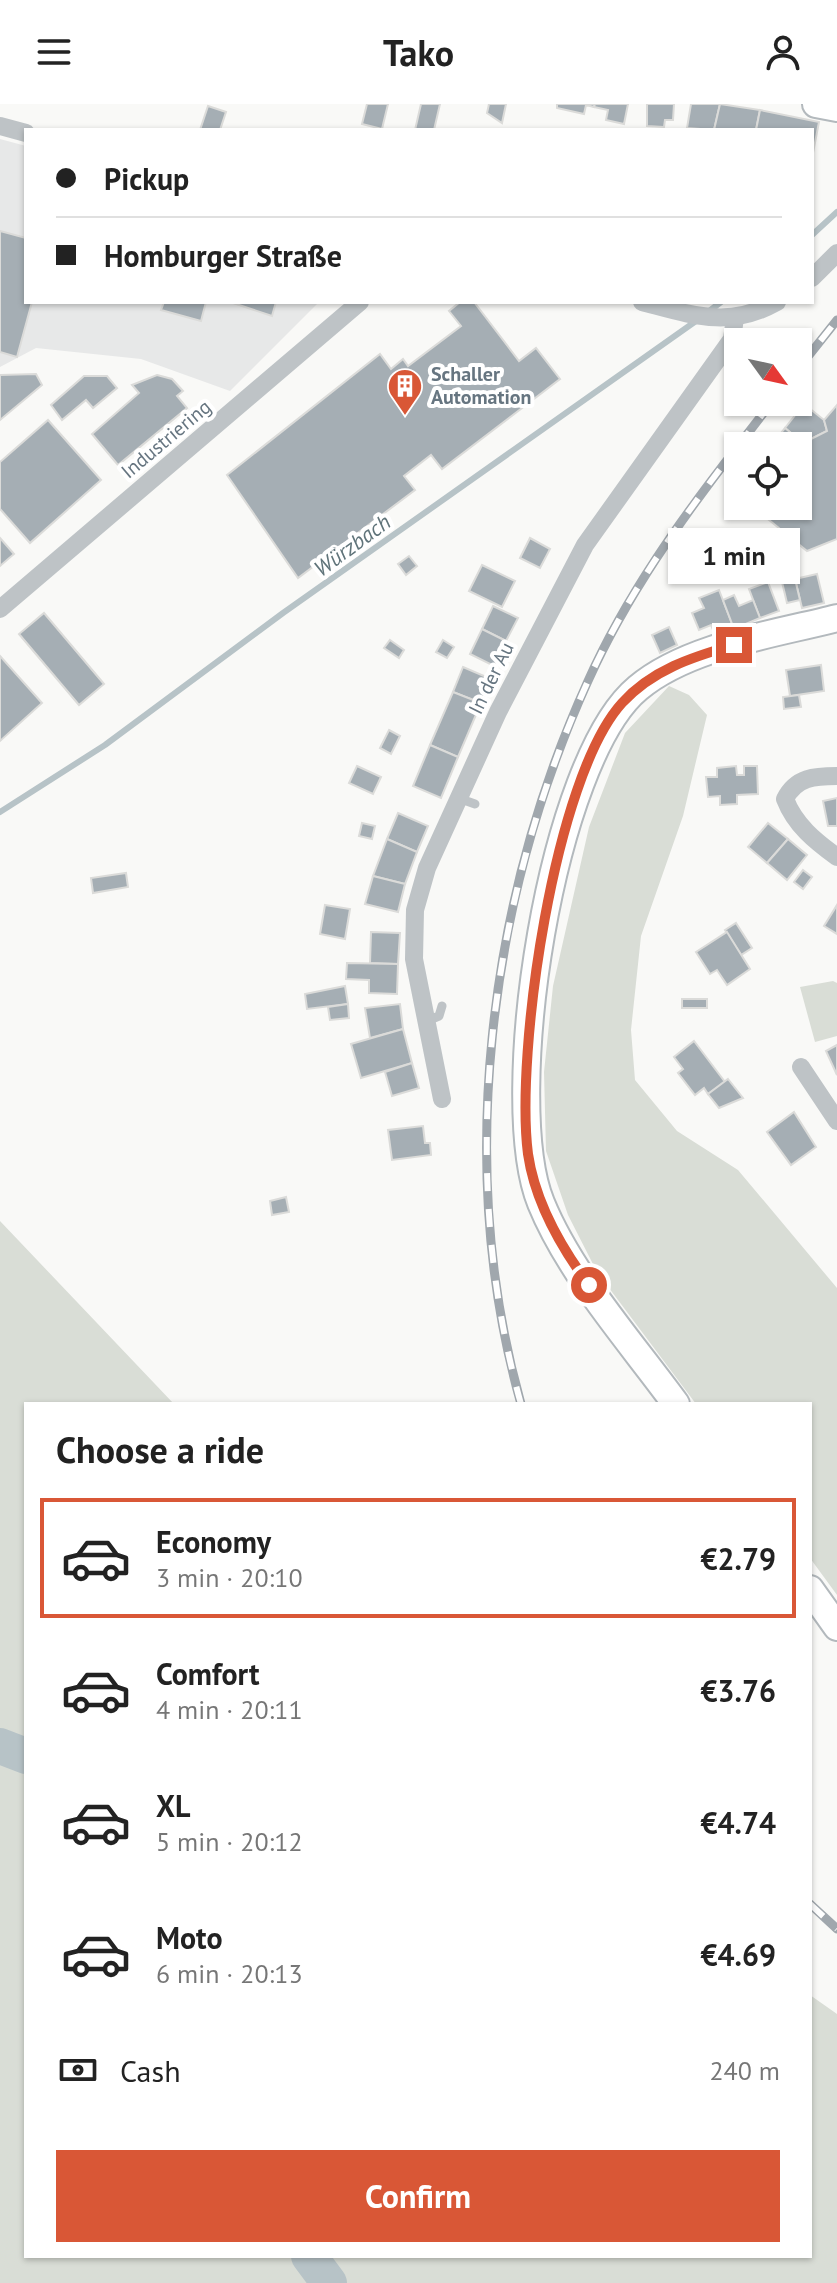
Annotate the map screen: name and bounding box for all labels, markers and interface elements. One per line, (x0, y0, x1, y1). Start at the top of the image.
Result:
text: Tako (383, 29, 454, 76)
icon: menu (32, 30, 76, 74)
icon: person (761, 30, 805, 74)
text: Pickup (104, 159, 189, 198)
text: Homburger Straße (104, 236, 342, 275)
north arrow (724, 328, 812, 416)
map controls (724, 328, 812, 520)
place label: Schaller Automation (431, 361, 532, 410)
building icon: Schaller Automation (386, 367, 424, 417)
street label: Industriering (116, 394, 216, 484)
button: locate (724, 432, 812, 520)
water label: Würzbach (308, 508, 396, 582)
callout: 1 min (668, 529, 800, 585)
text: 1 min (702, 539, 766, 572)
route end (716, 627, 752, 663)
street label: In der Au (462, 638, 520, 718)
route start (571, 1267, 607, 1303)
text: Choose a ride (56, 1426, 264, 1473)
icon: car (60, 1522, 132, 1594)
text: Economy (156, 1522, 271, 1561)
text: €2.79 (701, 1539, 776, 1578)
text: 3 min · 20:10 (156, 1561, 303, 1594)
icon: car (60, 1654, 132, 1726)
text: Comfort (156, 1654, 259, 1693)
text: €3.76 (701, 1671, 776, 1710)
text: 4 min · 20:11 (156, 1693, 303, 1726)
icon: car (60, 1786, 132, 1858)
text: XL (156, 1786, 190, 1825)
text: €4.74 (701, 1803, 776, 1842)
text: 5 min · 20:12 (156, 1825, 303, 1858)
icon: car (60, 1918, 132, 1990)
text: Moto (156, 1918, 223, 1957)
text: €4.69 (701, 1935, 776, 1974)
text: 6 min · 20:13 (156, 1957, 303, 1990)
icon: cash (56, 2048, 100, 2092)
text: Cash (120, 2051, 181, 2090)
text: 240 m (709, 2054, 780, 2087)
button: Confirm (56, 2150, 780, 2242)

